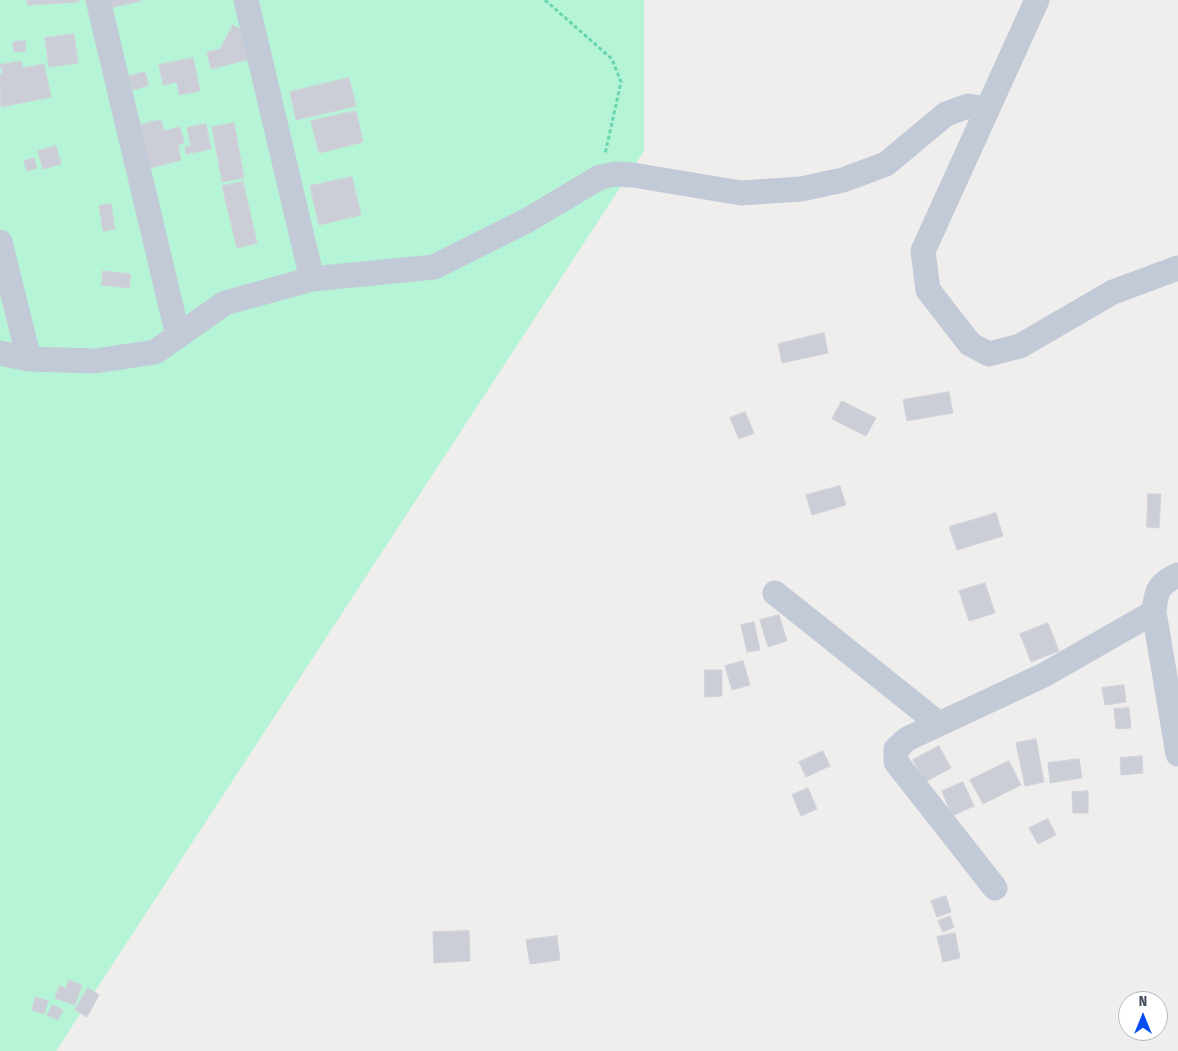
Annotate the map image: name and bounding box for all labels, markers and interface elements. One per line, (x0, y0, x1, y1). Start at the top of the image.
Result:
north arrow (1118, 991, 1168, 1041)
text: N (1139, 993, 1147, 1010)

